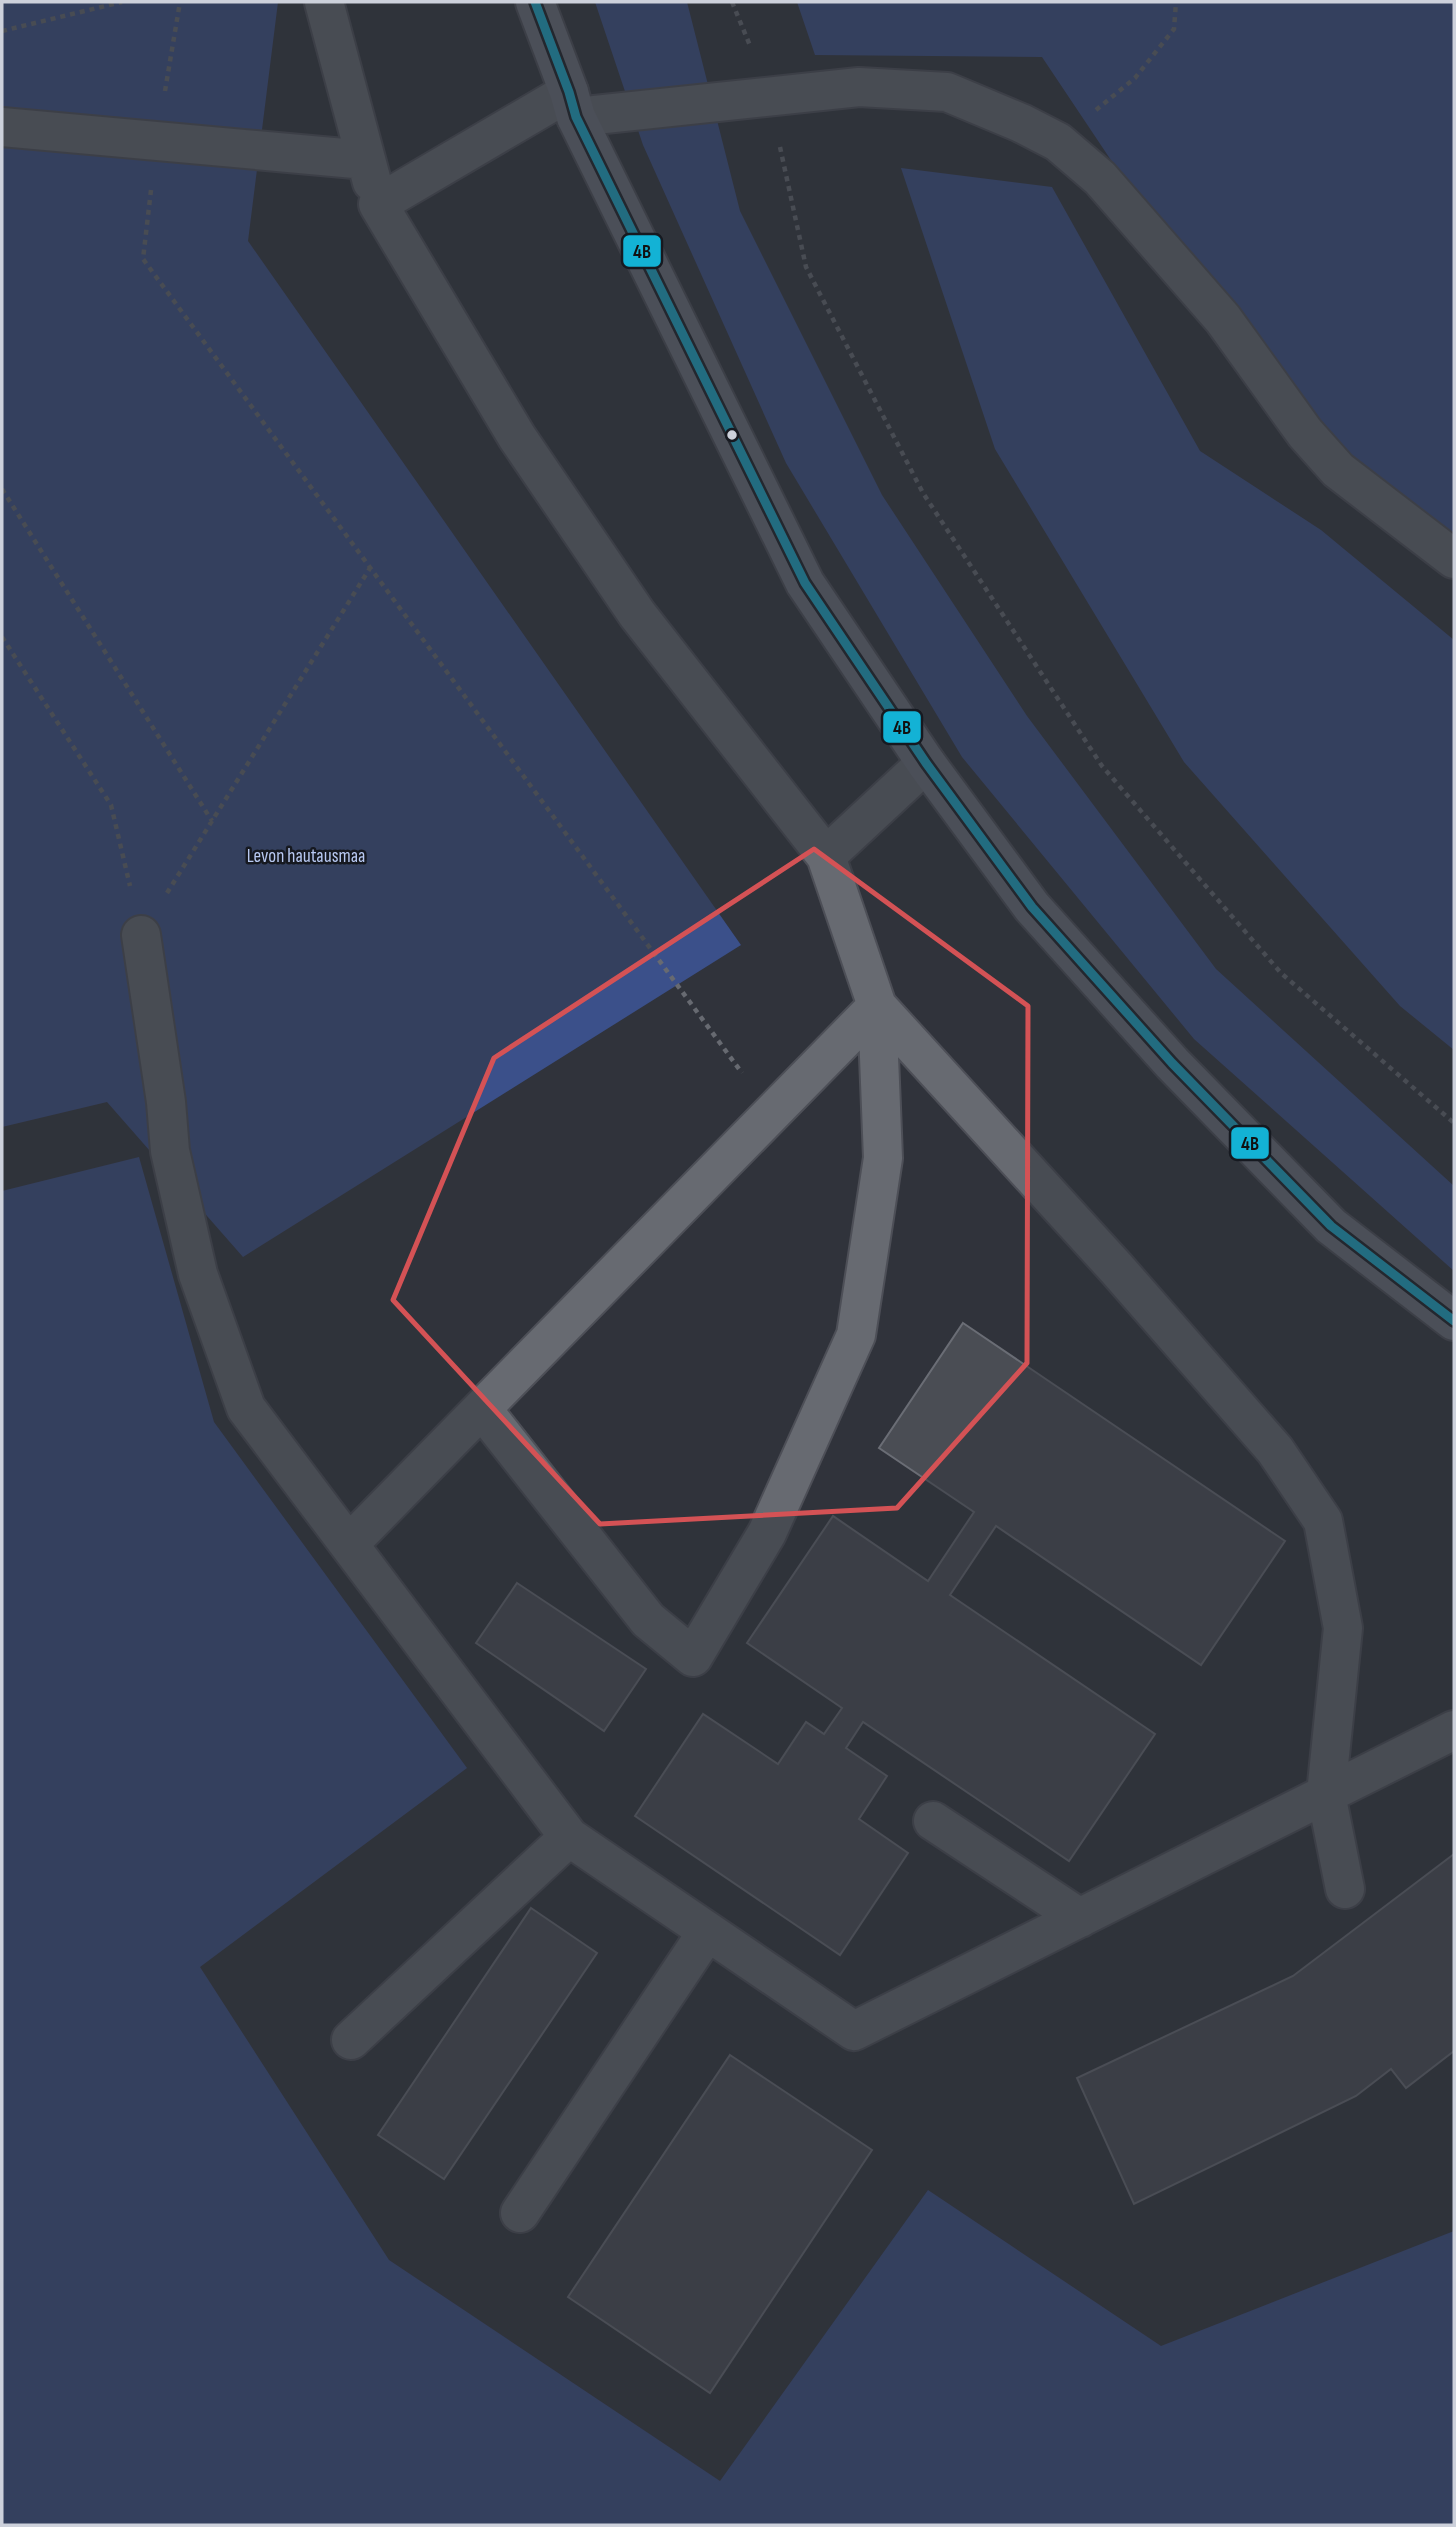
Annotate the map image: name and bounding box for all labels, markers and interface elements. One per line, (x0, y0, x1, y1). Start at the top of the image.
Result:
line badge: 4B (622, 234, 662, 268)
text: 4B (633, 241, 651, 264)
unlabelled marker (725, 428, 739, 442)
line badge: 4B (882, 710, 922, 744)
text: 4B (893, 717, 911, 740)
park label: Levon hautausmaa (247, 845, 365, 868)
line badge: 4B (1230, 1126, 1270, 1160)
text: 4B (1241, 1133, 1259, 1156)

